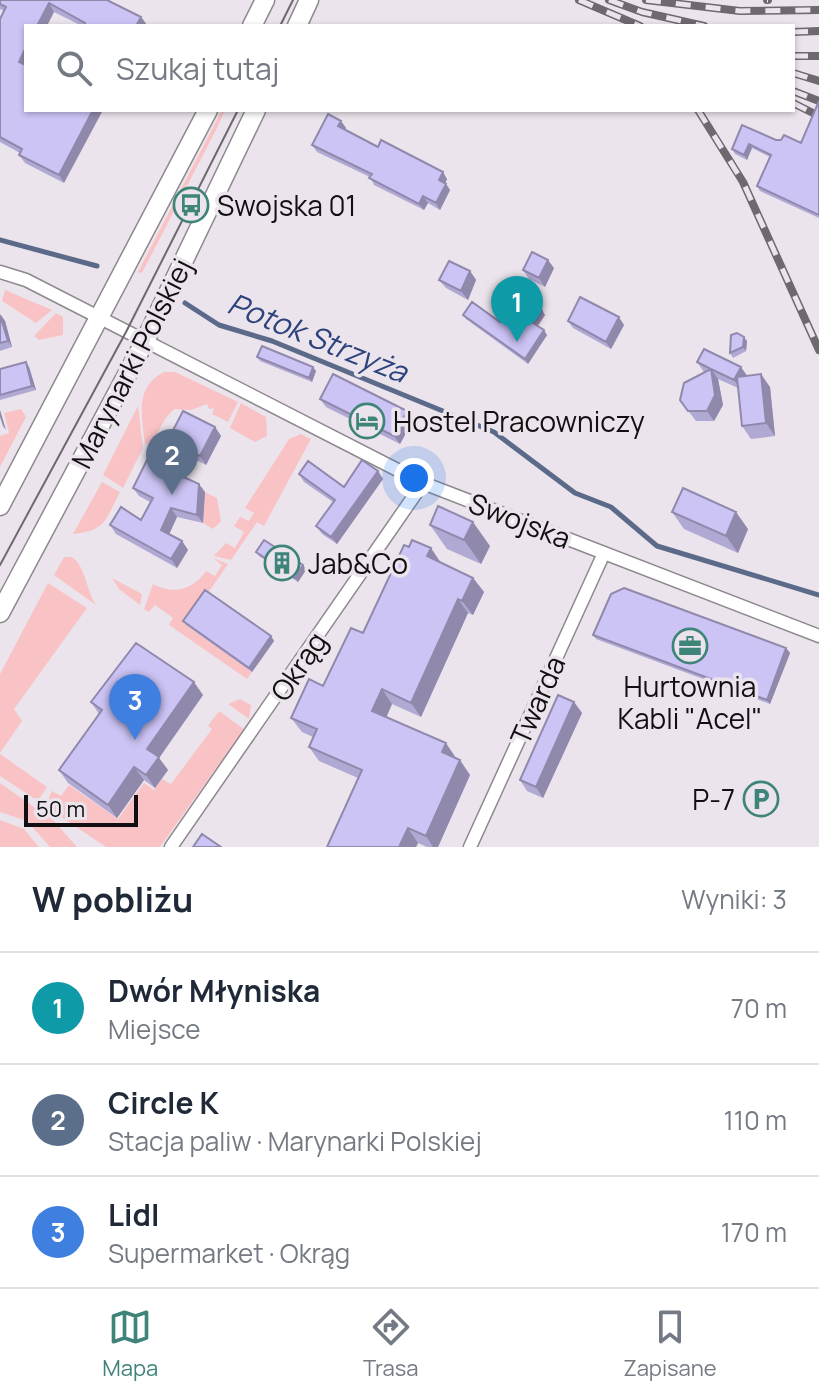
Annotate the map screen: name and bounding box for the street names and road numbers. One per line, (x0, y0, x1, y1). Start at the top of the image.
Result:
street label: Marynarki Polskiej (62, 252, 200, 474)
street label: Swojska (464, 483, 576, 557)
street label: Okrąg (261, 624, 335, 708)
street label: Twarda (501, 650, 573, 750)

